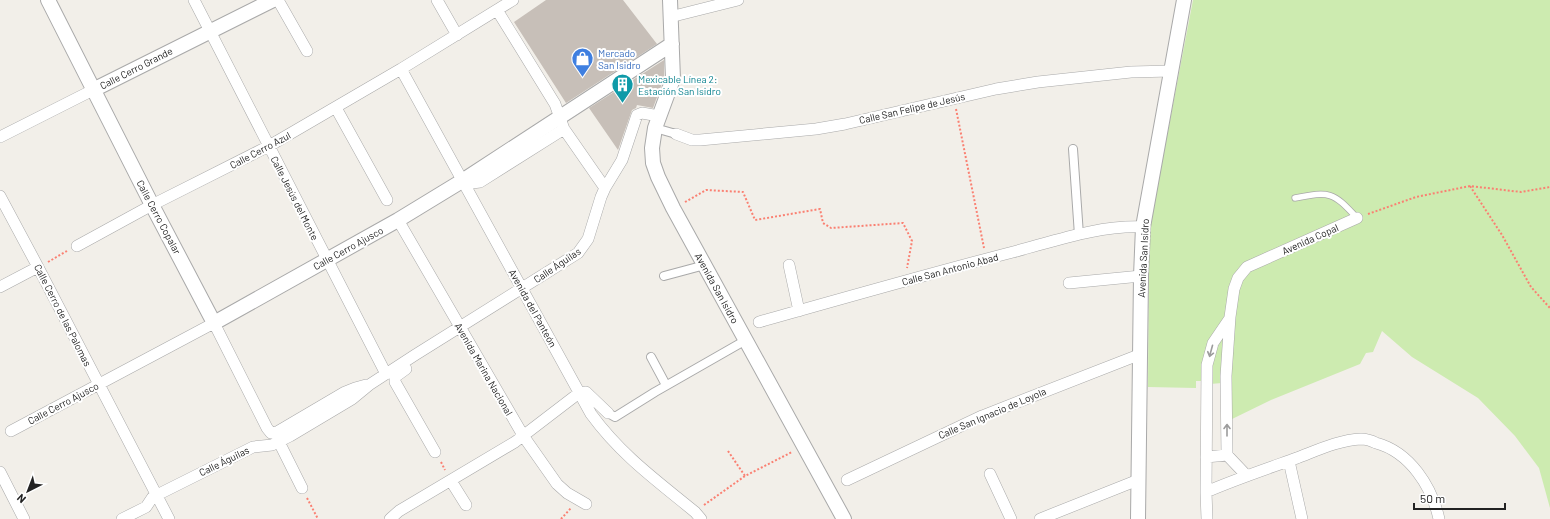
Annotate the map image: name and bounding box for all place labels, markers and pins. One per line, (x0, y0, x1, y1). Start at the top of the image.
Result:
shop icon: Mercado San Isidro (570, 46, 596, 79)
place label: Mercado San Isidro (598, 47, 641, 71)
building icon: Mexicable Línea 2: Estación San Isidro (610, 72, 636, 105)
place label: Mexicable Línea 2: Estación San Isidro (638, 73, 721, 97)

